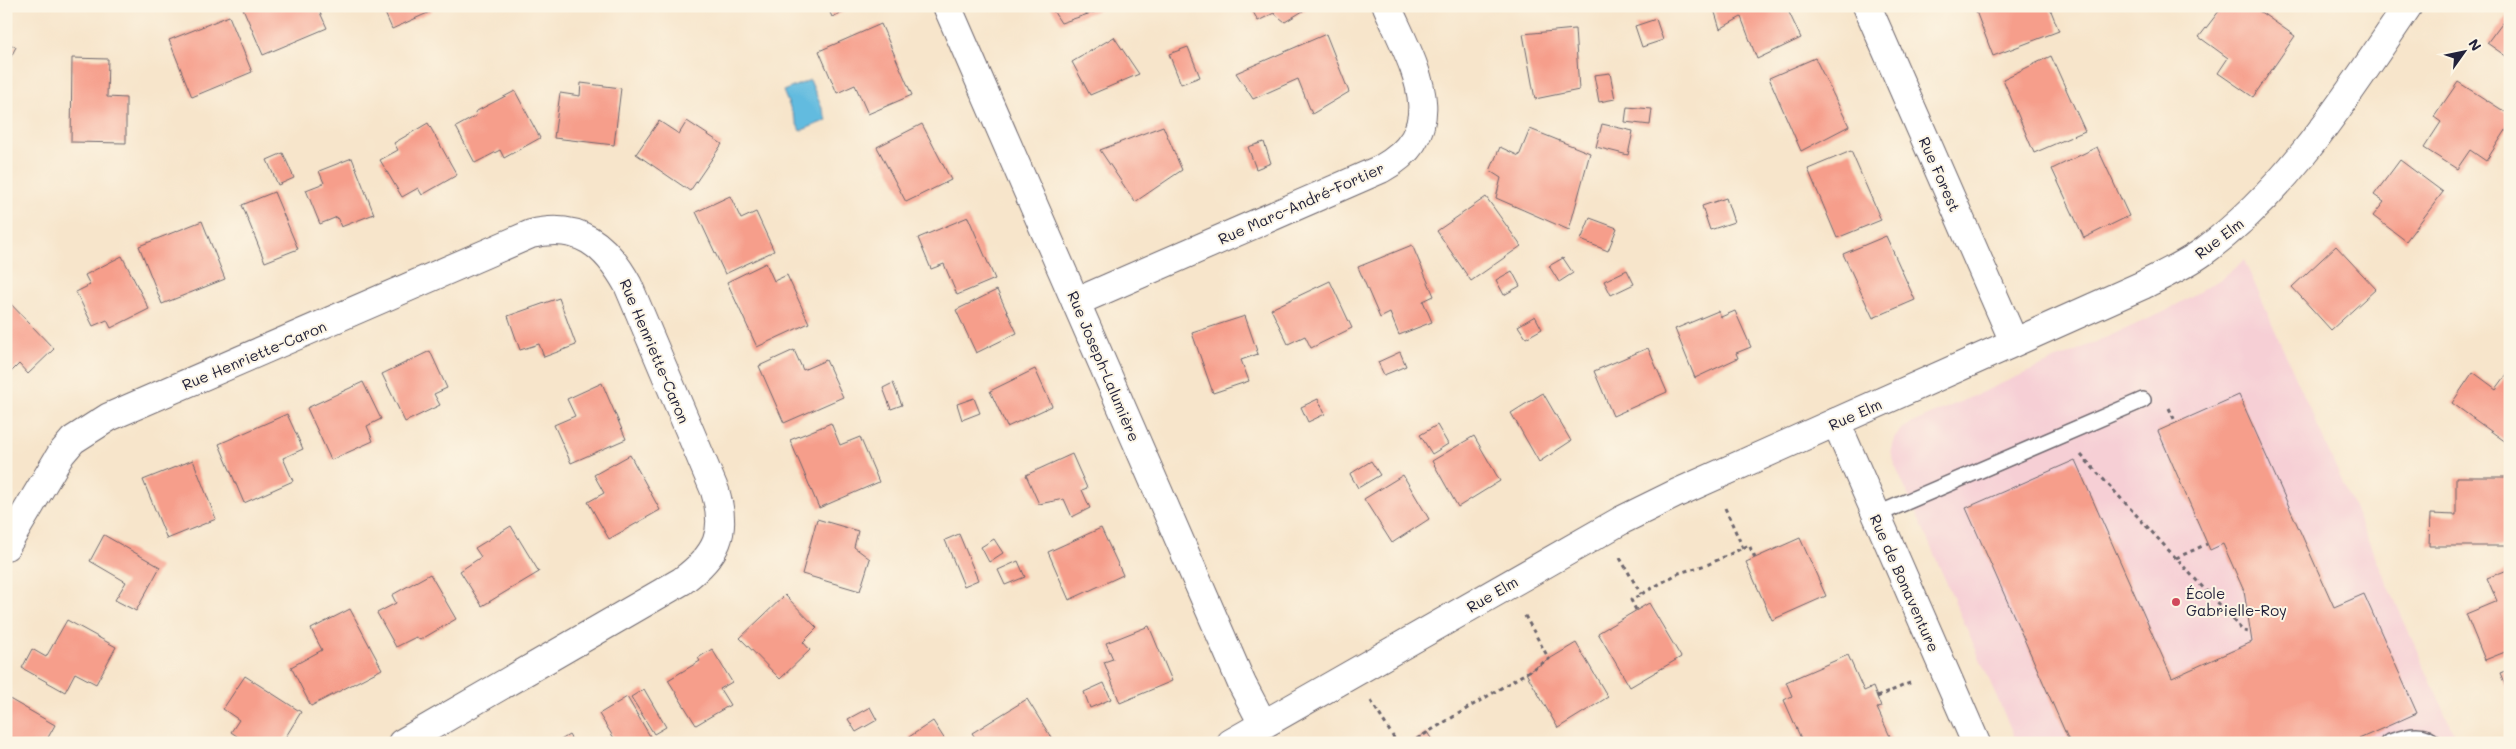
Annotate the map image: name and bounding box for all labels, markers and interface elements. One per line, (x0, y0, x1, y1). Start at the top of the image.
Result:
north arrow (2438, 28, 2488, 78)
text: N (2464, 35, 2486, 54)
street label: Rue Forest (1915, 133, 1965, 215)
street label: Rue Marc-André-Fortier (1215, 157, 1387, 249)
street label: Rue Elm (2191, 213, 2247, 263)
street label: Rue Henriette-Caron (615, 276, 695, 426)
street label: Rue Joseph-Lalumière (1063, 288, 1145, 444)
street label: Rue Henriette-Caron (179, 315, 329, 395)
street label: Rue Elm (1825, 393, 1885, 435)
street label: Rue de Bonaventure (1866, 511, 1944, 655)
street label: Rue Elm (1463, 571, 1521, 617)
place label: École Gabrielle-Roy (2186, 583, 2287, 620)
marker: École Gabrielle-Roy (2170, 596, 2182, 608)

